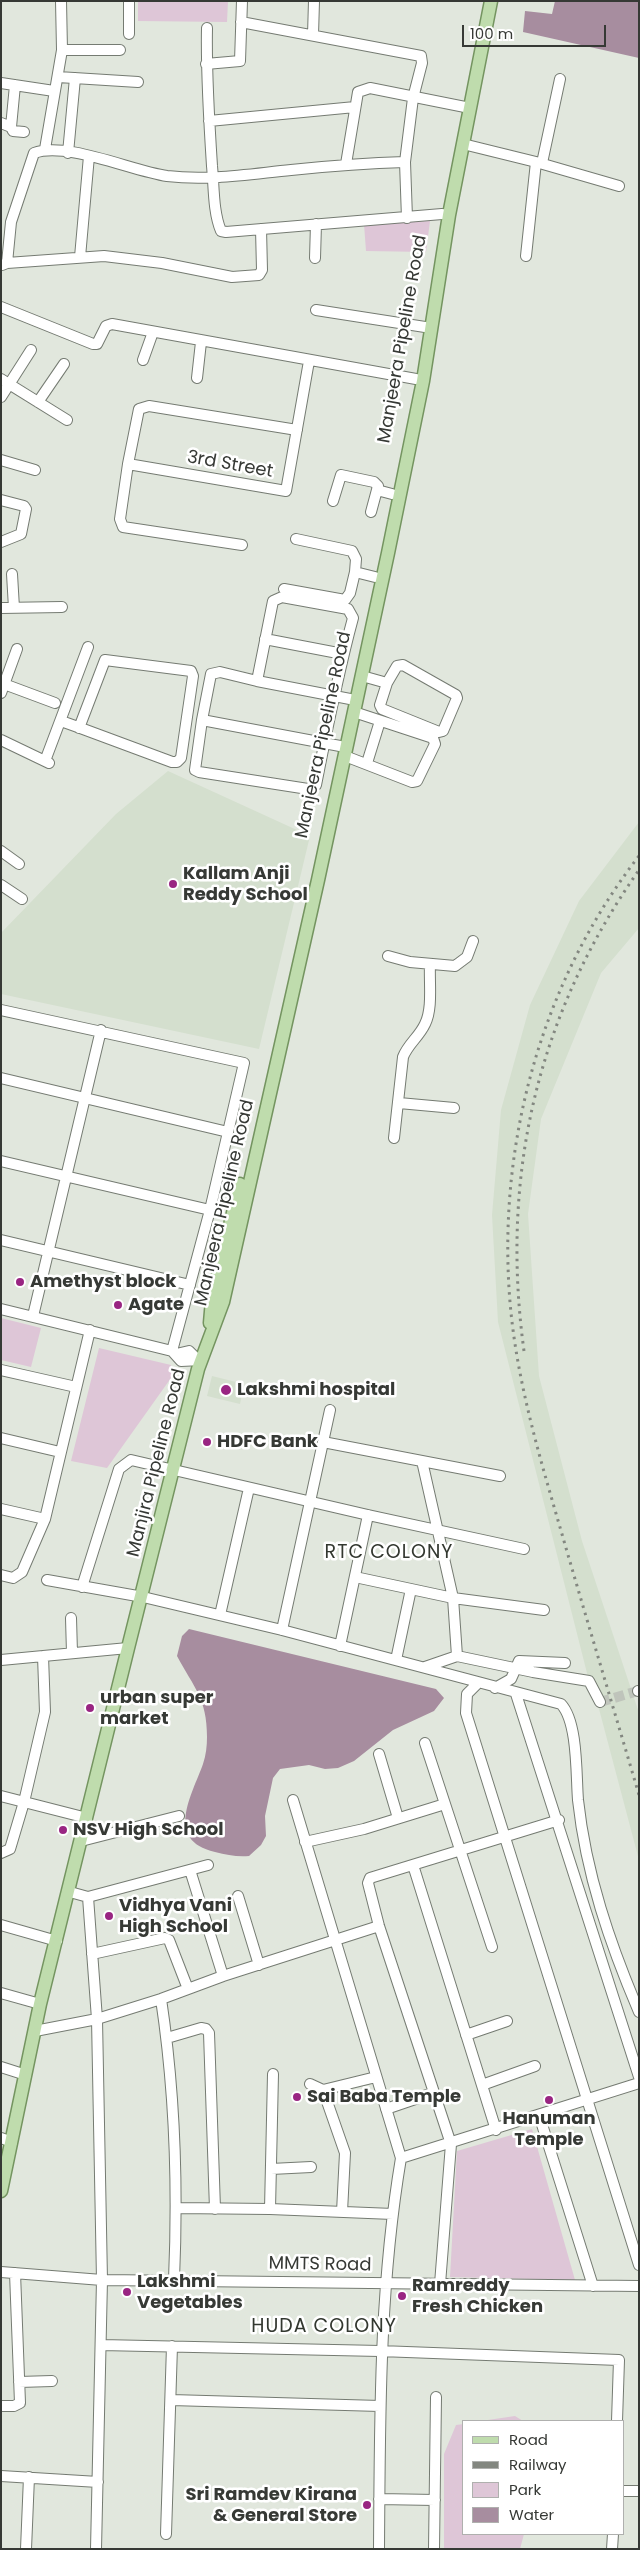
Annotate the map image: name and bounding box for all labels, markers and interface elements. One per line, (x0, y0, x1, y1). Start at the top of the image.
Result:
scale bar (465, 15, 609, 47)
text: 100 m (470, 23, 513, 44)
street label: Manjeera Pipeline Road (374, 233, 432, 445)
street label: 3rd Street (185, 447, 275, 483)
street label: Manjeera Pipeline Road (292, 630, 356, 840)
place label: Kallam Anji Reddy School (183, 863, 308, 906)
marker: Kallam Anji Reddy School (167, 878, 179, 890)
street label: Manjeera Pipeline Road (191, 1098, 259, 1308)
place label: Amethyst block (30, 1271, 176, 1293)
marker: Amethyst block (14, 1276, 26, 1288)
place label: Agate (128, 1294, 184, 1316)
marker: Agate (112, 1299, 124, 1311)
street label: Manjira Pipeline Road (123, 1367, 191, 1559)
place label: Lakshmi hospital (237, 1379, 395, 1401)
marker: Lakshmi hospital (219, 1383, 233, 1397)
place label: HDFC Bank (217, 1431, 318, 1453)
marker: HDFC Bank (201, 1436, 213, 1448)
district label: RTC COLONY (323, 1542, 455, 1564)
place label: urban super market (100, 1687, 213, 1730)
marker: urban super market (84, 1702, 96, 1714)
place label: NSV High School (73, 1819, 224, 1841)
marker: NSV High School (57, 1824, 69, 1836)
place label: Vidhya Vani High School (119, 1895, 232, 1938)
marker: Vidhya Vani High School (103, 1910, 115, 1922)
place label: Sai Baba Temple (307, 2086, 461, 2108)
marker: Sai Baba Temple (291, 2091, 303, 2103)
marker: Hanuman Temple (543, 2094, 555, 2106)
place label: Hanuman Temple (502, 2108, 596, 2150)
street label: MMTS Road (268, 2253, 372, 2277)
place label: Lakshmi Vegetables (137, 2271, 243, 2314)
place label: Ramreddy Fresh Chicken (412, 2275, 543, 2318)
marker: Lakshmi Vegetables (121, 2286, 133, 2298)
marker: Ramreddy Fresh Chicken (396, 2290, 408, 2302)
district label: HUDA COLONY (250, 2316, 398, 2338)
legend (462, 2420, 625, 2535)
text: Road (509, 2429, 548, 2450)
text: Railway (509, 2454, 567, 2475)
text: Park (509, 2479, 541, 2500)
place label: Sri Ramdev Kirana & General Store (186, 2484, 357, 2526)
marker: Sri Ramdev Kirana & General Store (361, 2499, 373, 2511)
text: Water (509, 2504, 554, 2525)

